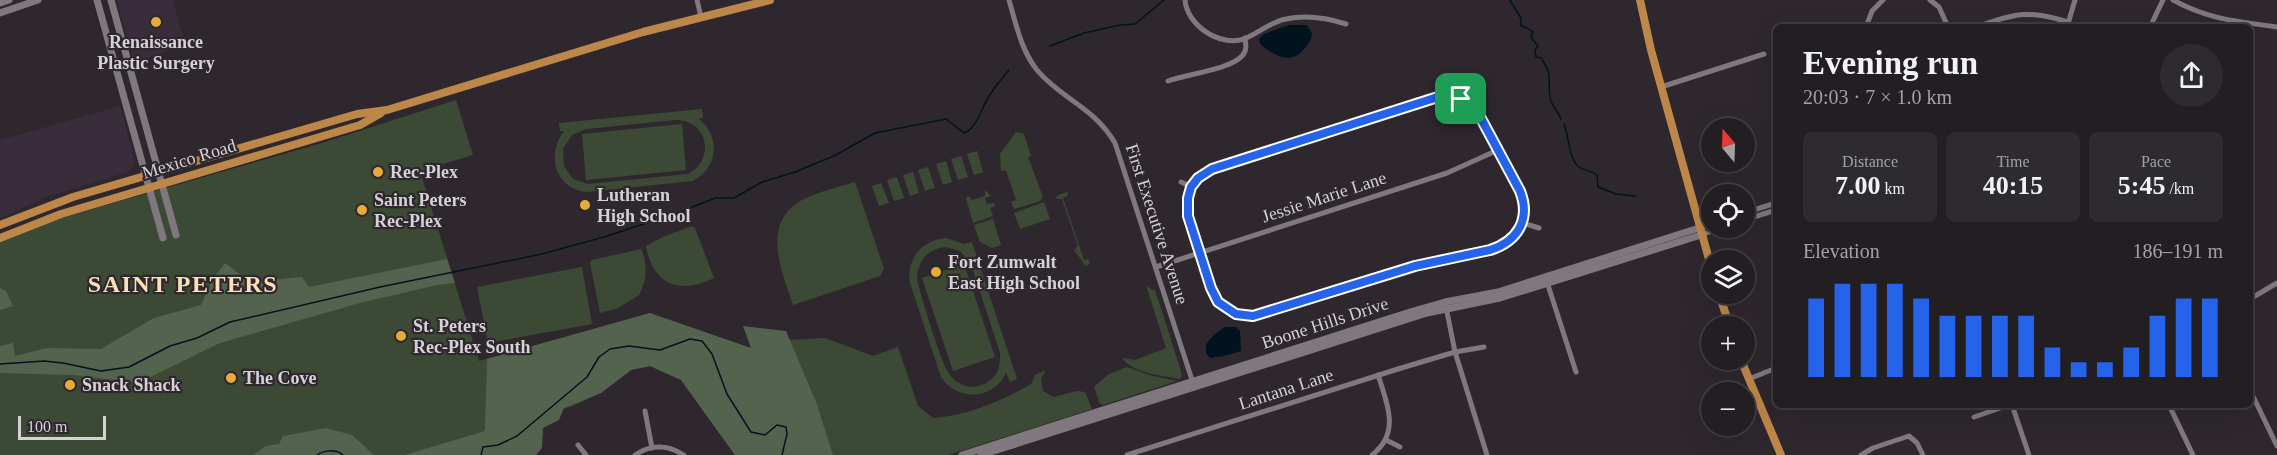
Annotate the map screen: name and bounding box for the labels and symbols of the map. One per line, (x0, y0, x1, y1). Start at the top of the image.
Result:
marker: Renaissance Plastic Surgery (149, 15, 163, 29)
place label: Renaissance Plastic Surgery (97, 32, 215, 73)
pin (1435, 73, 1486, 124)
north arrow (1701, 118, 1755, 172)
street label: Mexico Road (139, 135, 239, 183)
street label: First Executive Avenue (1122, 141, 1192, 307)
place label: Rec-Plex (390, 162, 458, 182)
marker: Rec-Plex (371, 165, 385, 179)
street label: Jessie Marie Lane (1259, 167, 1389, 227)
place label: Lutheran High School (597, 185, 691, 226)
place label: Saint Peters Rec-Plex (374, 190, 466, 231)
marker: Lutheran High School (578, 198, 592, 212)
marker: Saint Peters Rec-Plex (355, 203, 369, 217)
place label: Fort Zumwalt East High School (948, 252, 1080, 293)
marker: Fort Zumwalt East High School (929, 265, 943, 279)
district label: SAINT PETERS (88, 271, 278, 297)
street label: Boone Hills Drive (1259, 293, 1391, 353)
place label: St. Peters Rec-Plex South (413, 316, 530, 357)
marker: St. Peters Rec-Plex South (394, 329, 408, 343)
street label: Lantana Lane (1236, 364, 1336, 414)
place label: The Cove (243, 368, 317, 388)
marker: The Cove (224, 371, 238, 385)
place label: Snack Shack (82, 375, 181, 395)
marker: Snack Shack (63, 378, 77, 392)
scale bar (18, 413, 106, 440)

